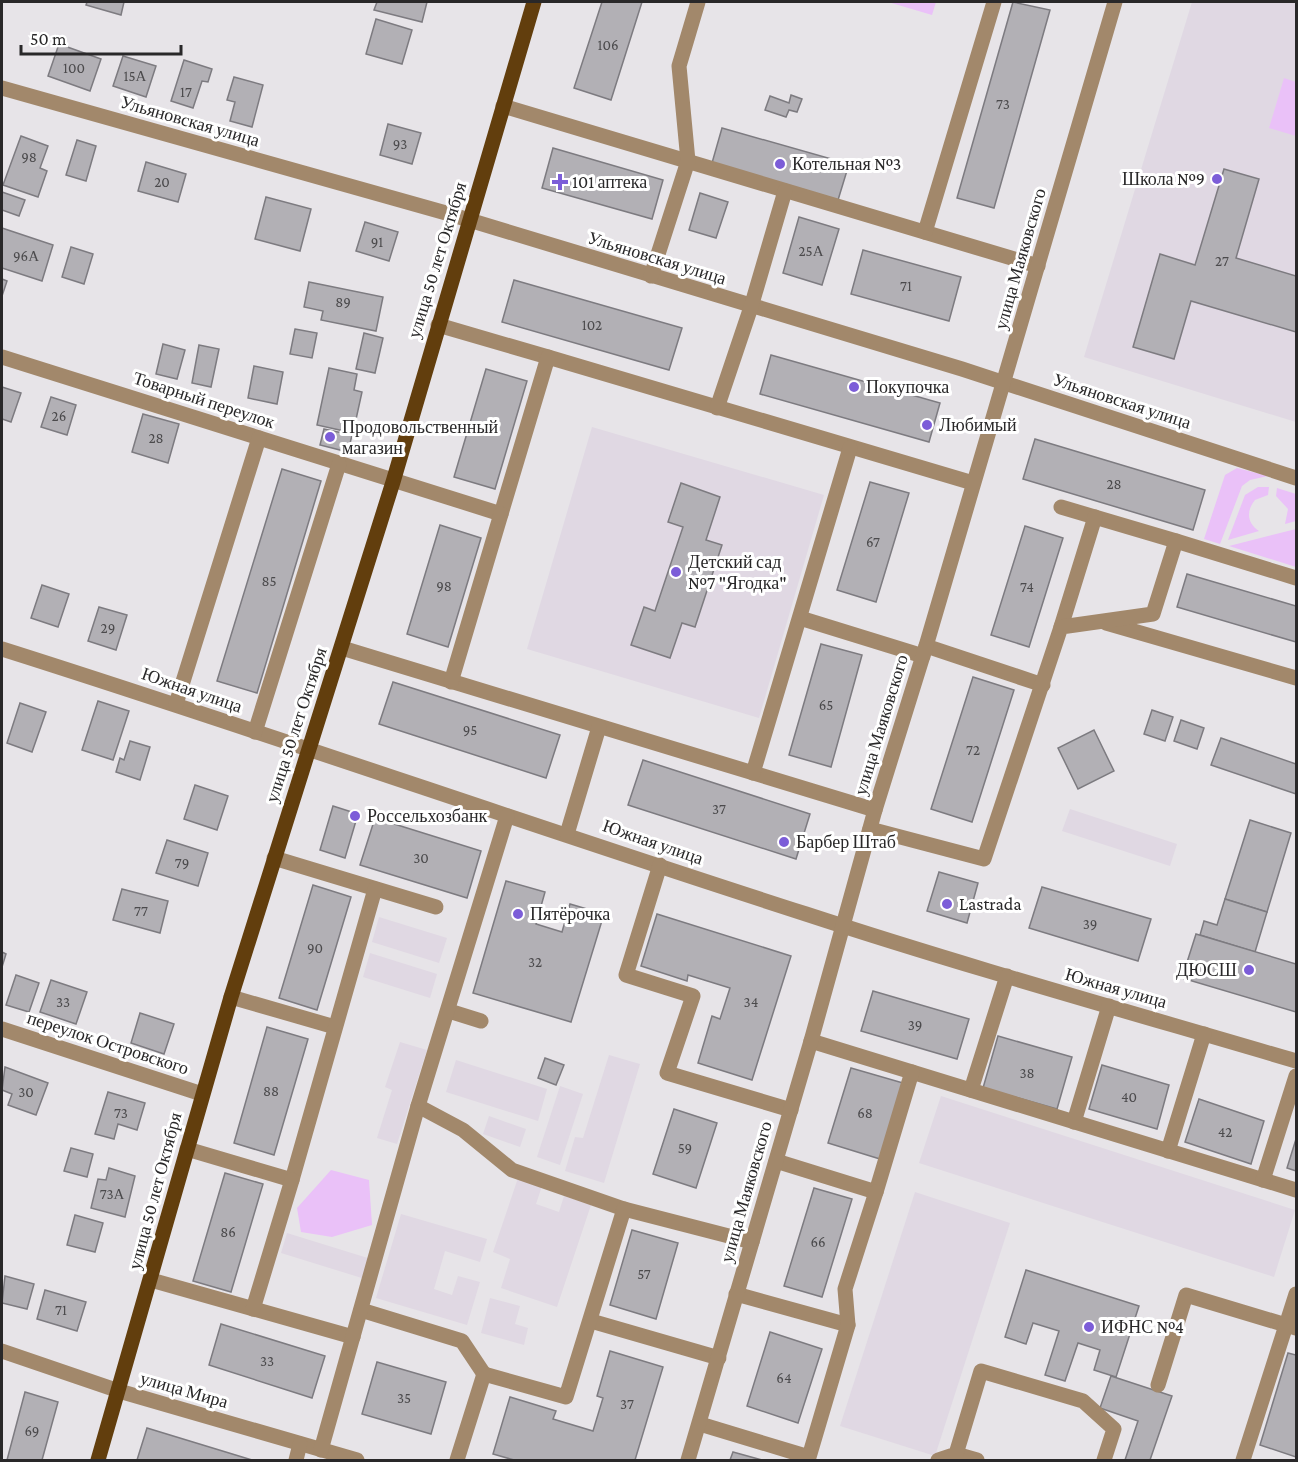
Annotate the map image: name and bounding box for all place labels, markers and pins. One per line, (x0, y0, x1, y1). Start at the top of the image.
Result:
place label: Котельная №3 (792, 154, 901, 174)
marker: Котельная №3 (773, 157, 787, 171)
place label: Школа №9 (1122, 169, 1205, 189)
place label: 101 аптека (572, 172, 647, 192)
marker: Школа №9 (1210, 172, 1224, 186)
marker: 101 аптека (553, 175, 567, 189)
place label: Покупочка (866, 377, 949, 397)
marker: Покупочка (847, 380, 861, 394)
place label: Любимый (939, 415, 1017, 435)
place label: Продовольственный магазин (342, 417, 499, 458)
marker: Любимый (920, 418, 934, 432)
marker: Продовольственный магазин (323, 430, 337, 444)
place label: Детский сад №7 "Ягодка" (688, 552, 787, 593)
marker: Детский сад №7 "Ягодка" (669, 565, 683, 579)
place label: Россельхозбанк (367, 806, 488, 826)
marker: Россельхозбанк (348, 809, 362, 823)
place label: Барбер Штаб (796, 832, 896, 852)
marker: Барбер Штаб (777, 835, 791, 849)
place label: Lastrada (959, 894, 1022, 914)
marker: Lastrada (940, 897, 954, 911)
place label: Пятёрочка (530, 904, 610, 924)
marker: Пятёрочка (511, 907, 525, 921)
place label: ДЮСШ (1176, 960, 1237, 980)
marker: ДЮСШ (1242, 963, 1256, 977)
place label: ИФНС №4 (1101, 1317, 1184, 1337)
marker: ИФНС №4 (1082, 1320, 1096, 1334)

